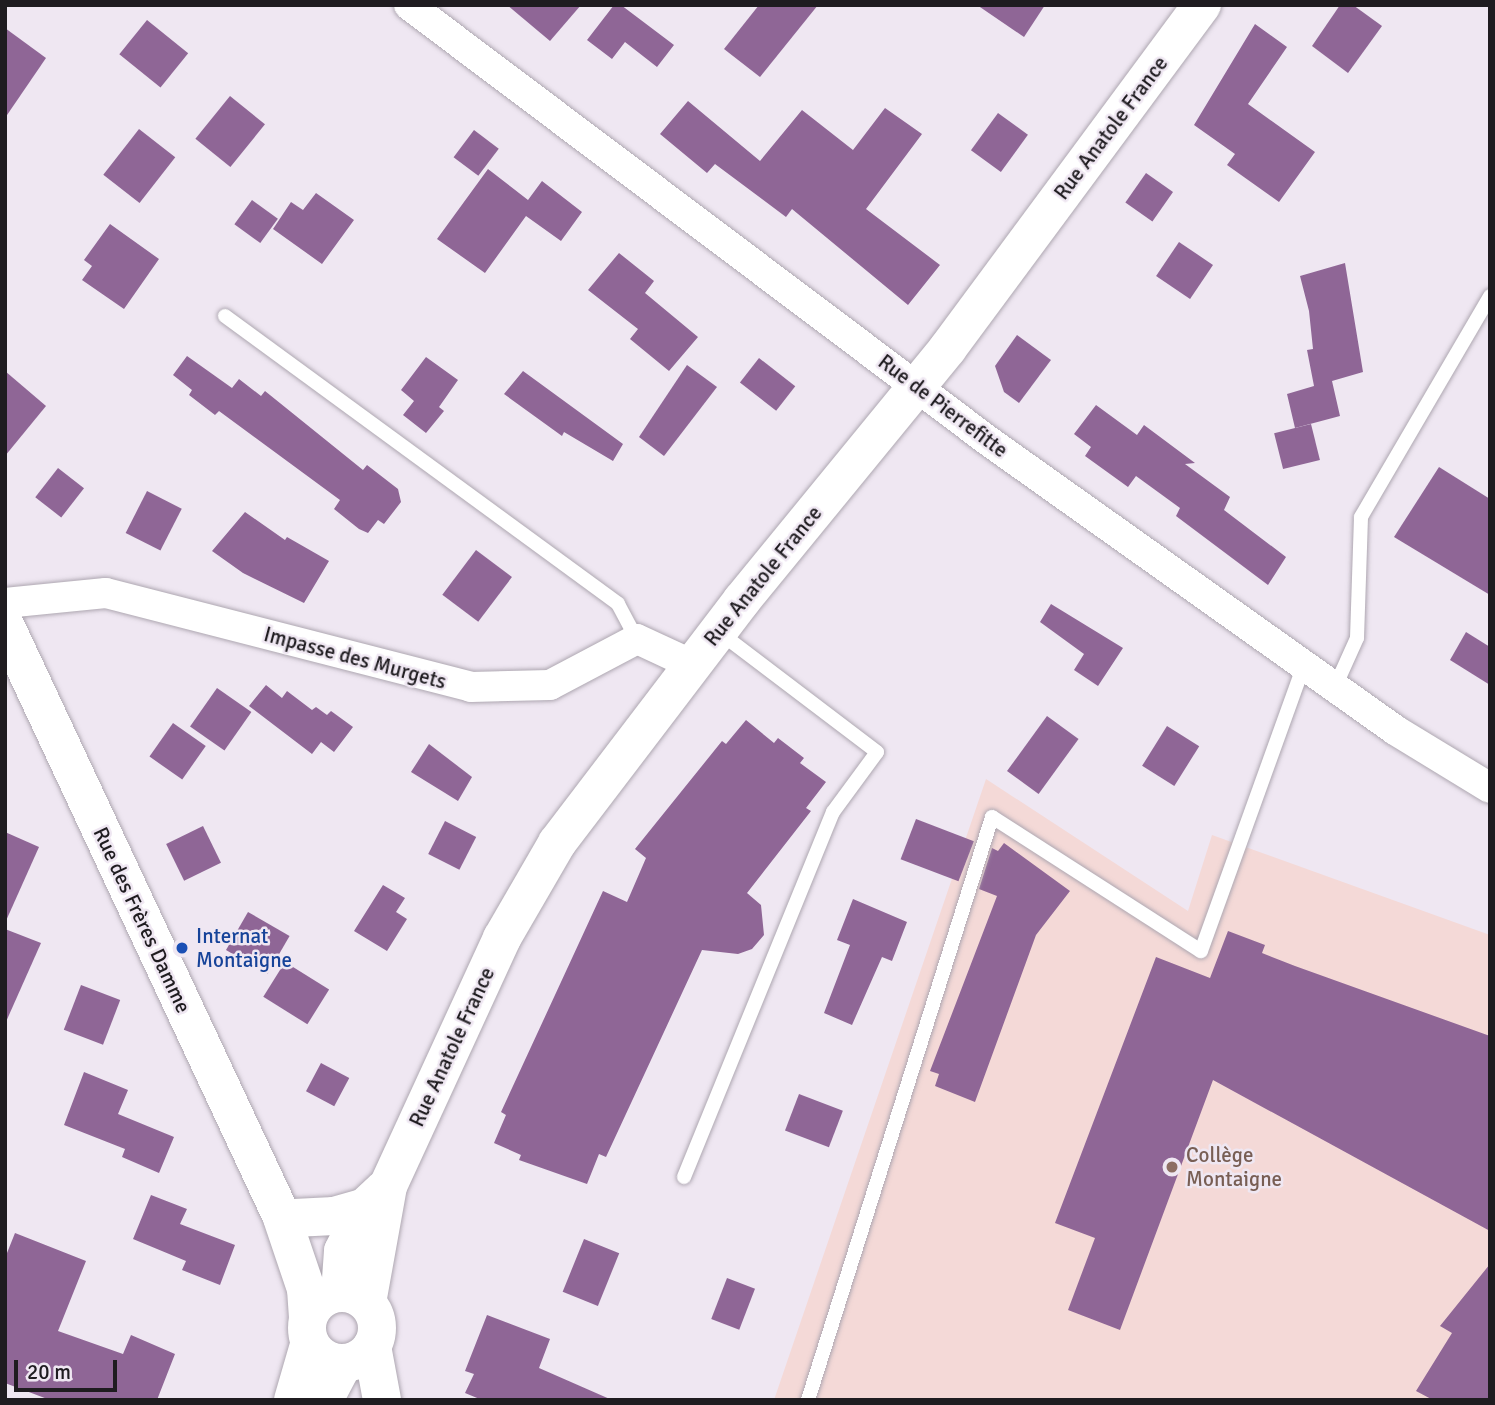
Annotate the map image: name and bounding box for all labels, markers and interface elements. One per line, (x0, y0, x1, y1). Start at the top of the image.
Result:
street label: Rue Anatole France (1049, 51, 1173, 205)
street label: Rue de Pierrefitte (873, 349, 1013, 463)
street label: Rue Anatole France (699, 501, 827, 651)
street label: Impasse des Murgets (261, 622, 449, 694)
street label: Rue des Frères Damme (88, 823, 196, 1017)
place label: Internat Montaigne (196, 923, 292, 973)
marker: Internat Montaigne (174, 940, 190, 956)
street label: Rue Anatole France (404, 963, 500, 1131)
place label: Collège Montaigne (1186, 1142, 1282, 1192)
marker: Collège Montaigne (1164, 1159, 1180, 1175)
scale bar (18, 1346, 121, 1390)
text: 20 m (27, 1359, 71, 1385)

